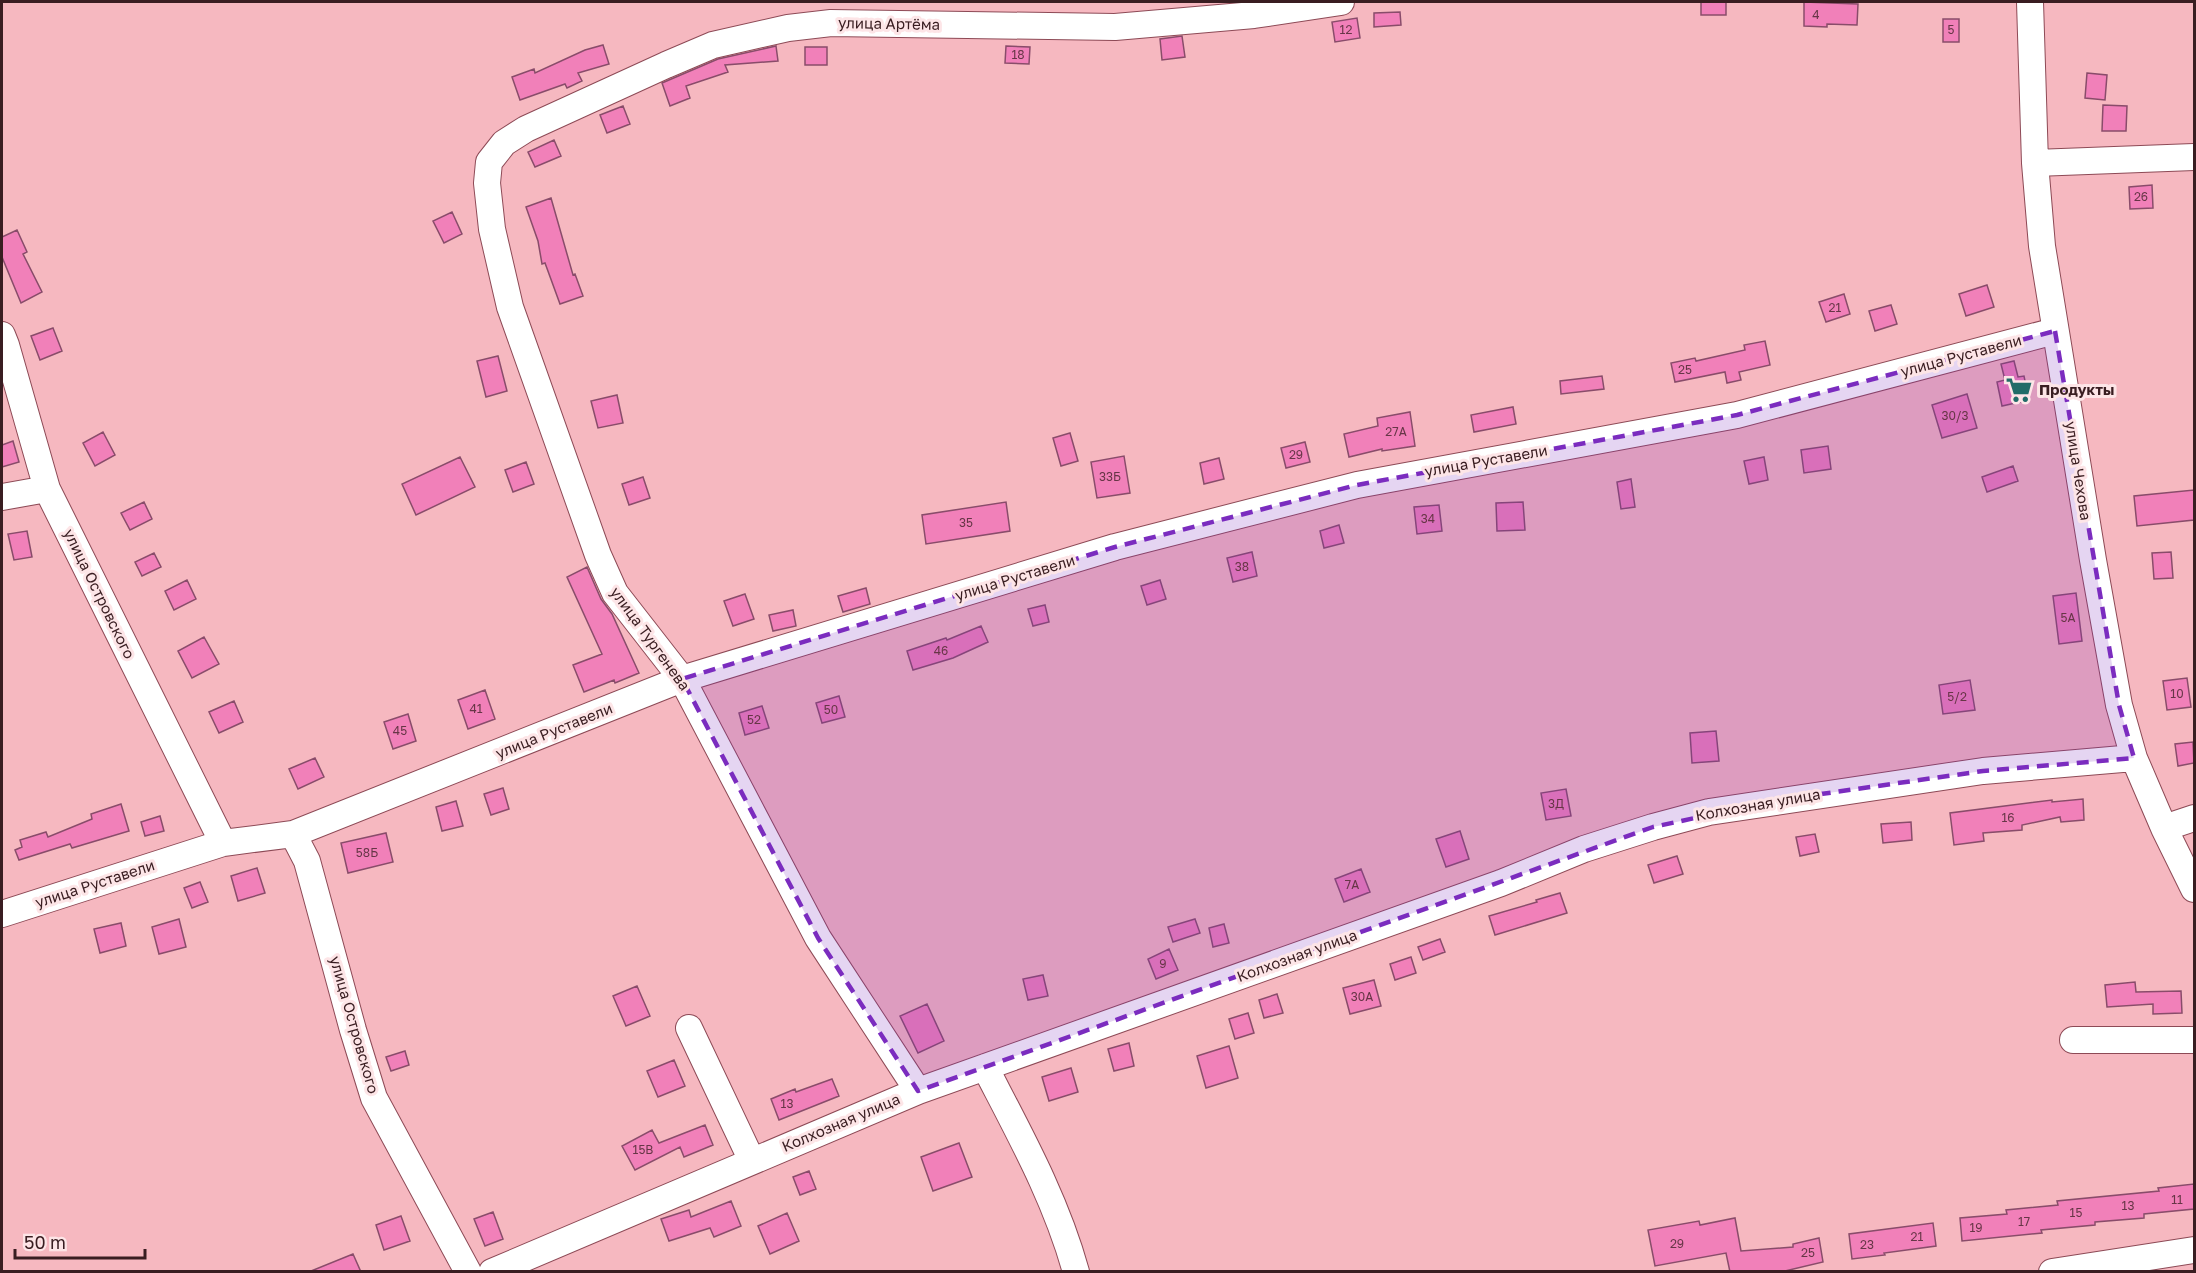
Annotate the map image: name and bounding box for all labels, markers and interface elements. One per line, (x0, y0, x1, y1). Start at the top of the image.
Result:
house number: 4 (1812, 7, 1820, 22)
street label: улица Артёма (838, 13, 940, 33)
house number: 12 (1340, 22, 1352, 37)
house number: 5 (1948, 22, 1955, 37)
house number: 18 (1011, 47, 1025, 62)
house number: 26 (2134, 189, 2148, 204)
house number: 21 (1829, 300, 1842, 315)
street label: улица Руставели (1898, 330, 2023, 380)
house number: 25 (1678, 362, 1692, 377)
supermarket icon: Продукты (2004, 375, 2034, 405)
place label: Продукты (2039, 380, 2114, 398)
house number: 30/3 (1941, 408, 1969, 423)
street label: улица Чехова (2062, 420, 2096, 522)
house number: 27А (1385, 424, 1407, 439)
street label: улица Руставели (1423, 440, 1549, 480)
house number: 29 (1289, 447, 1303, 462)
house number: 33Б (1099, 469, 1121, 484)
house number: 34 (1421, 511, 1435, 526)
house number: 35 (959, 515, 973, 530)
street label: улица Островского (61, 526, 139, 661)
street label: улица Руставели (953, 550, 1077, 604)
house number: 38 (1235, 559, 1249, 574)
street label: улица Тургенева (607, 583, 694, 694)
house number: 5А (2060, 610, 2076, 625)
house number: 46 (934, 643, 948, 658)
house number: 10 (2170, 686, 2184, 701)
house number: 5/2 (1947, 689, 1967, 704)
street label: улица Руставели (493, 698, 615, 762)
house number: 41 (469, 701, 483, 716)
house number: 50 (824, 702, 838, 717)
house number: 52 (747, 712, 761, 727)
house number: 45 (393, 723, 407, 738)
street label: Колхозная улица (1694, 784, 1822, 824)
house number: 3Д (1548, 796, 1564, 811)
house number: 16 (2001, 810, 2015, 825)
house number: 58Б (356, 845, 378, 860)
street label: улица Руставели (33, 855, 157, 911)
house number: 7А (1345, 877, 1359, 892)
street label: Колхозная улица (1234, 925, 1359, 985)
street label: улица Островского (327, 954, 383, 1096)
house number: 9 (1159, 956, 1167, 971)
house number: 30А (1351, 989, 1373, 1004)
street label: Колхозная улица (779, 1089, 902, 1155)
house number: 13 (781, 1096, 793, 1111)
house number: 15В (633, 1142, 653, 1157)
house number: 11 (2171, 1192, 2183, 1207)
house number: 13 (2122, 1198, 2134, 1213)
house number: 15 (2070, 1205, 2082, 1220)
house number: 17 (2018, 1214, 2030, 1229)
house number: 19 (1969, 1220, 1983, 1235)
scale bar (15, 1222, 146, 1260)
house number: 21 (1911, 1229, 1924, 1244)
text: 50 m (24, 1231, 66, 1253)
house number: 29 (1670, 1236, 1684, 1251)
house number: 23 (1860, 1237, 1874, 1252)
house number: 25 (1801, 1245, 1815, 1260)

